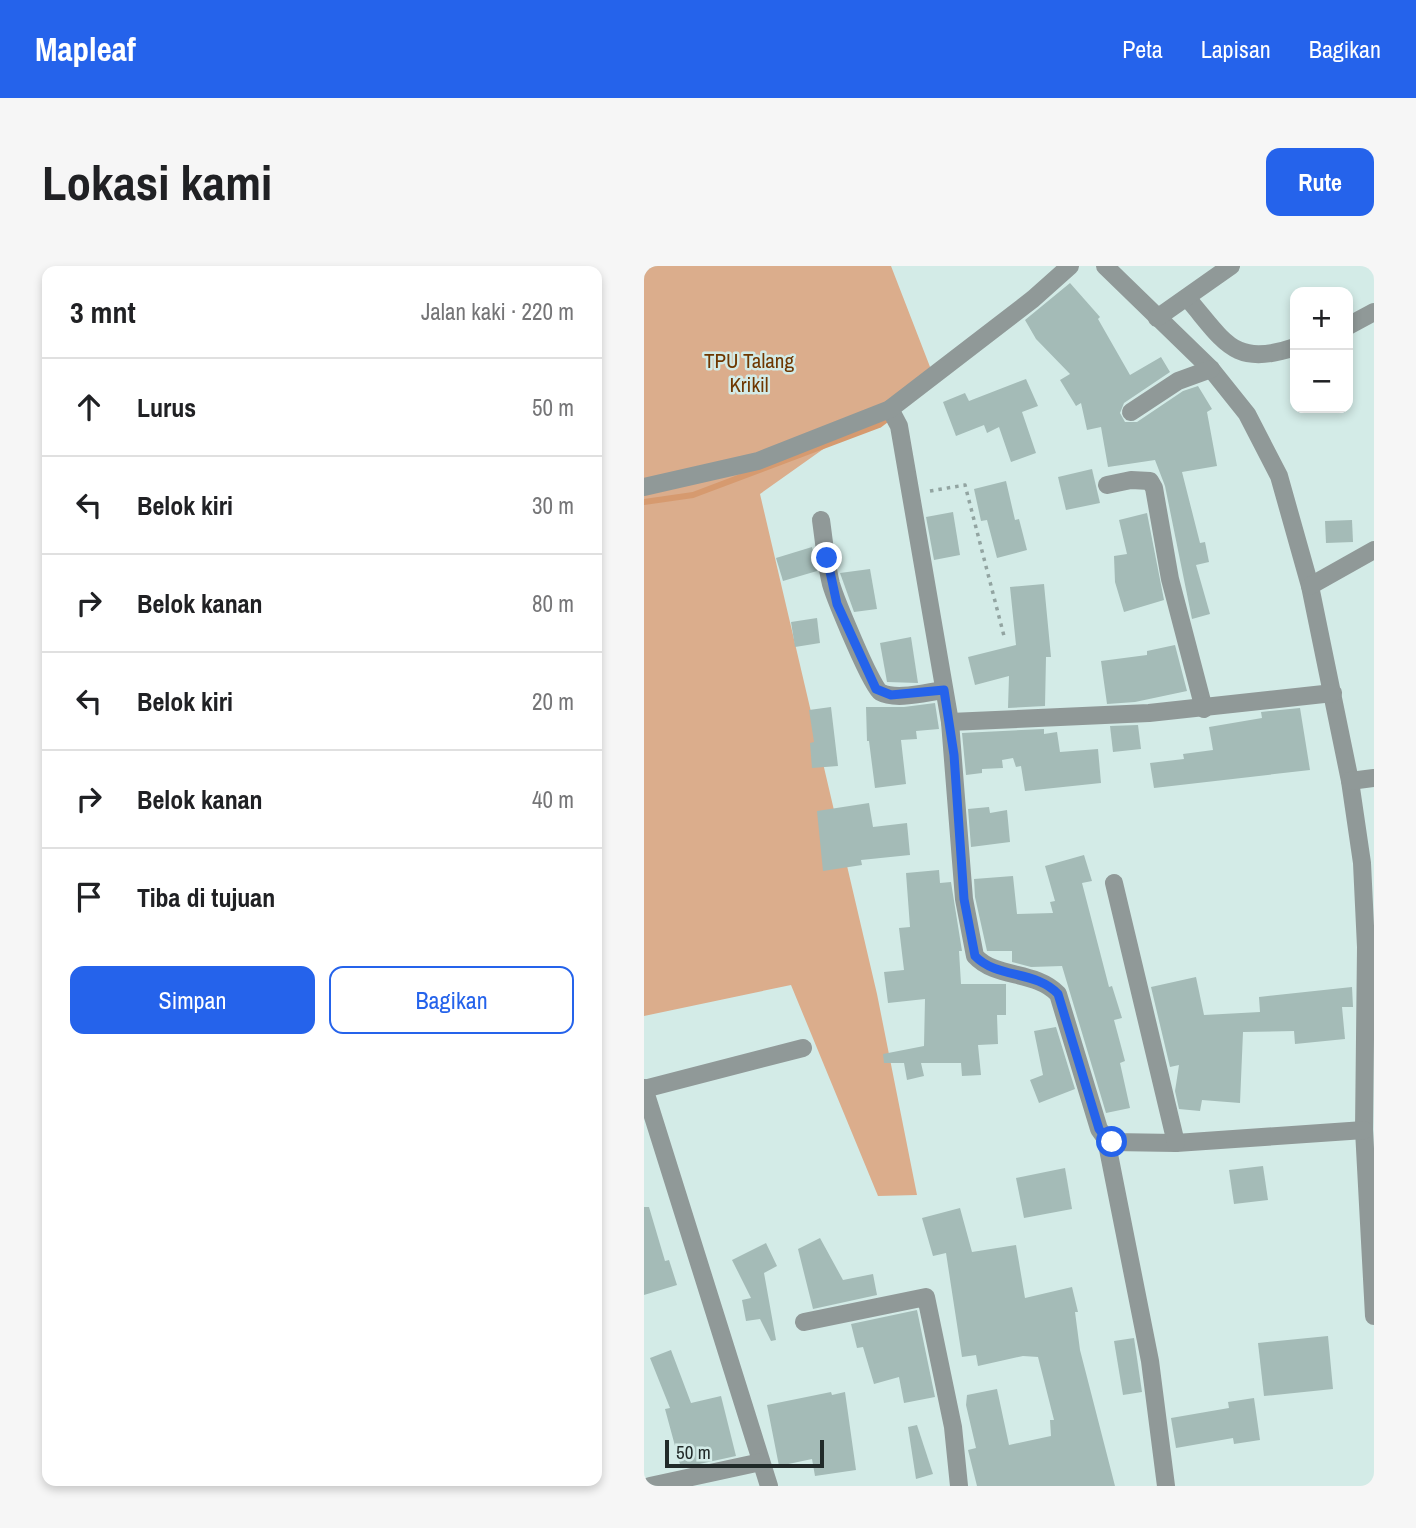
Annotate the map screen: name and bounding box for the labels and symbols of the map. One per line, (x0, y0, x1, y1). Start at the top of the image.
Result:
park label: TPU Talang Krikil (704, 346, 794, 399)
route end (811, 542, 842, 573)
route start (1096, 1126, 1127, 1157)
scale bar (665, 1437, 824, 1469)

